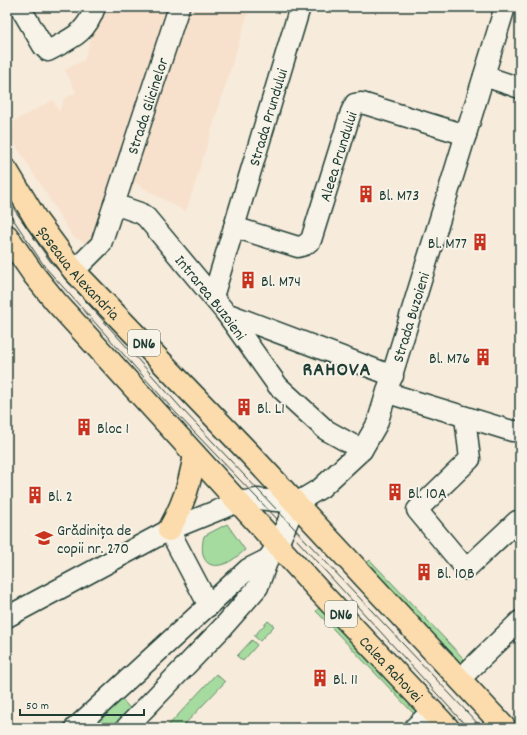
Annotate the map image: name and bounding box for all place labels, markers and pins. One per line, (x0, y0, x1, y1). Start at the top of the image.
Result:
building icon: Bl. M73 (356, 184, 376, 204)
place label: Bl. M73 (379, 185, 419, 208)
building icon: Bl. M77 (470, 232, 490, 252)
place label: Bl. M77 (428, 233, 467, 256)
building icon: Bl. M74 (238, 270, 258, 290)
place label: Bl. M74 (261, 271, 301, 294)
building icon: Bl. M76 (473, 347, 493, 367)
place label: Bl. M76 (429, 348, 470, 371)
building icon: Bl. L1 (234, 397, 254, 417)
place label: Bl. L1 (257, 398, 285, 421)
building icon: Bloc 1 (74, 417, 94, 437)
place label: Bloc 1 (97, 418, 129, 441)
building icon: Bl. 10A (385, 482, 405, 502)
place label: Bl. 10A (408, 483, 447, 506)
building icon: Bl. 2 (25, 485, 45, 505)
place label: Bl. 2 (48, 486, 73, 509)
place label: Grădinița de copii nr. 270 (57, 520, 131, 561)
school or university icon: Grădinița de copii nr. 270 (34, 528, 54, 548)
building icon: Bl. 10B (414, 562, 434, 582)
place label: Bl. 10B (437, 563, 475, 586)
building icon: Bl. 11 (310, 668, 330, 688)
place label: Bl. 11 (333, 669, 358, 692)

